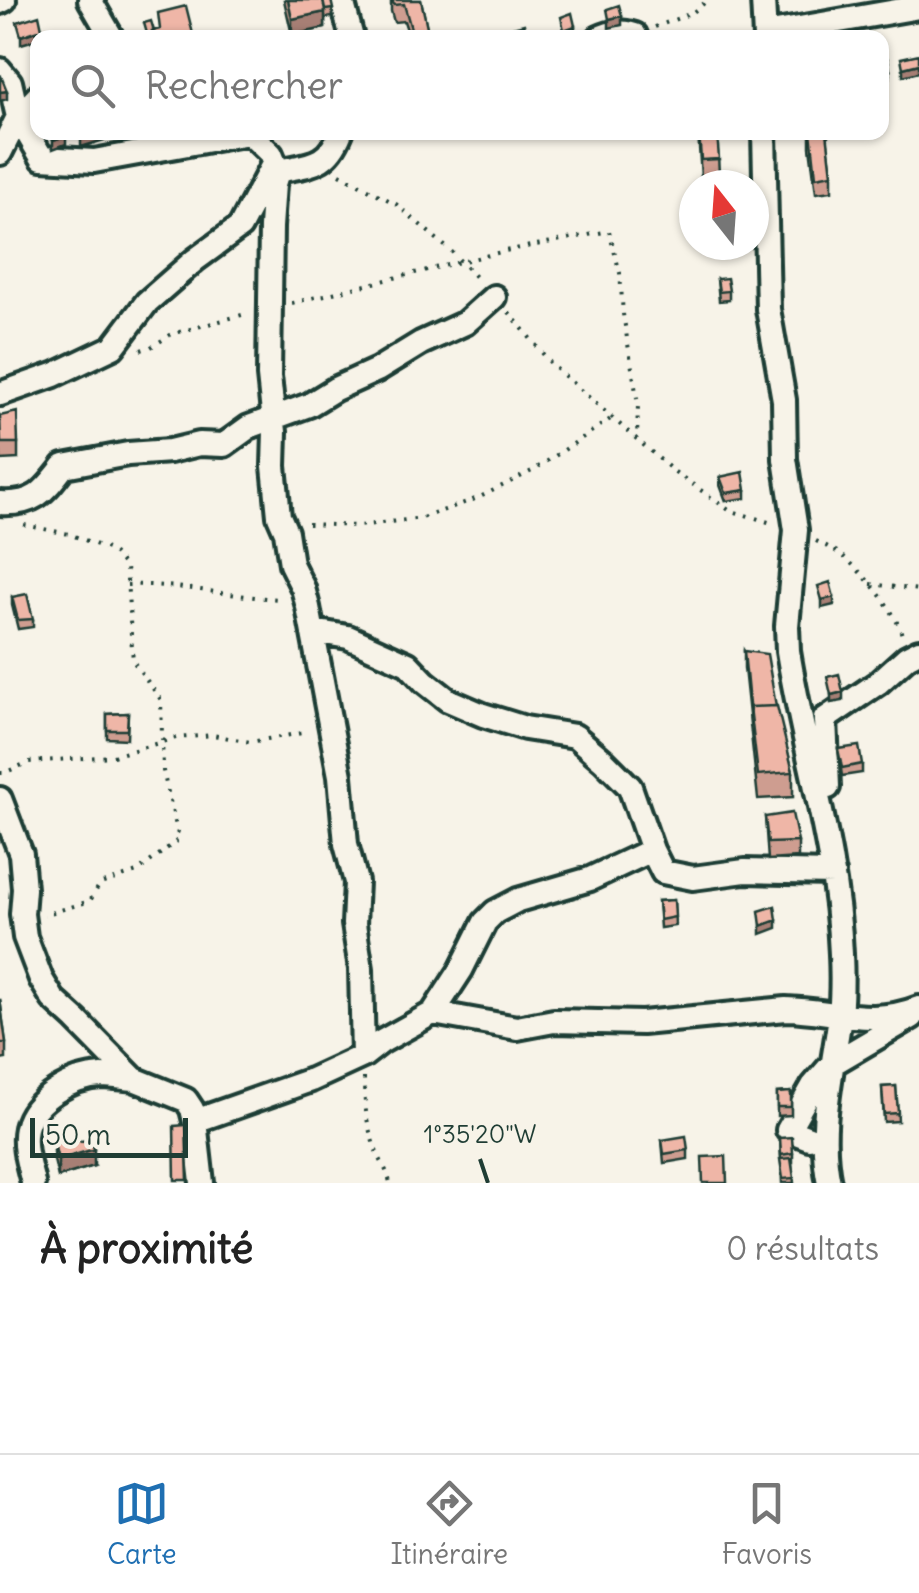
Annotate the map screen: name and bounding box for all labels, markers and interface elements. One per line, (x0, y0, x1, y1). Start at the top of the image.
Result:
search box (30, 30, 889, 140)
icon: search (65, 58, 120, 113)
text: Rechercher (145, 62, 343, 109)
north arrow (679, 170, 769, 260)
scale bar (30, 1113, 188, 1158)
text: 50 m (45, 1117, 111, 1153)
text: 1°35'20"W (423, 1118, 537, 1150)
text: À proximité (40, 1222, 253, 1274)
text: 0 résultats (726, 1228, 879, 1269)
tab: Carte (107, 1476, 177, 1572)
tab: Itinéraire (390, 1476, 508, 1572)
tab: Favoris (722, 1476, 812, 1572)

